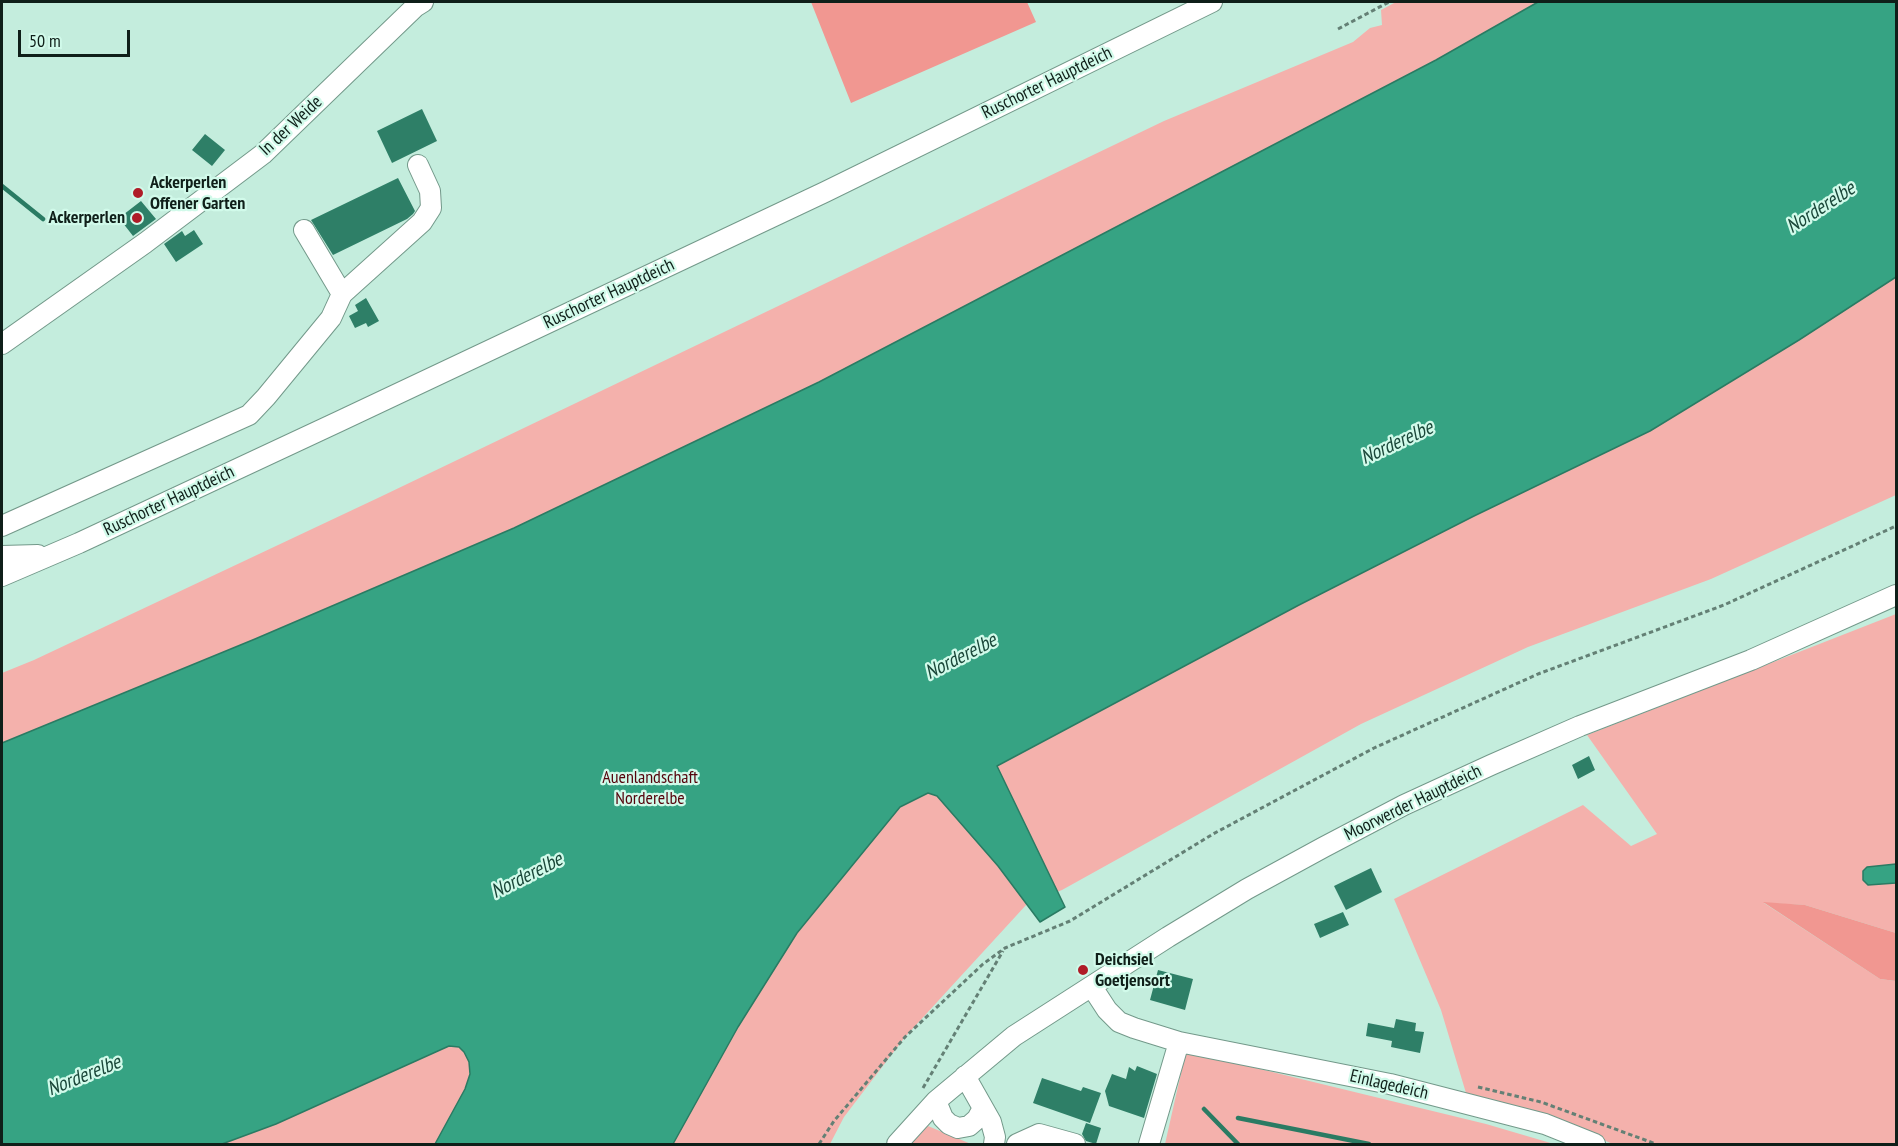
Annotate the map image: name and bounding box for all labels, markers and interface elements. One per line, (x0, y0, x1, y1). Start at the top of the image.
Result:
scale bar (21, 18, 134, 56)
text: 50 m (29, 29, 61, 52)
street label: Ruschorter Hauptdeich (978, 42, 1116, 124)
street label: In der Weide (255, 92, 327, 160)
place label: Ackerperlen Offener Garten (150, 172, 245, 214)
water label: Norderelbe (1782, 177, 1860, 239)
marker: Ackerperlen Offener Garten (131, 186, 145, 200)
place label: Ackerperlen (49, 207, 125, 229)
marker: Ackerperlen (130, 211, 144, 225)
street label: Ruschorter Hauptdeich (540, 254, 678, 334)
water label: Norderelbe (1357, 416, 1437, 470)
street label: Ruschorter Hauptdeich (100, 461, 238, 541)
water label: Norderelbe (921, 629, 1001, 685)
street label: Moorwerder Hauptdeich (1341, 760, 1485, 846)
park label: Auenlandschaft Norderelbe (602, 767, 698, 810)
water label: Norderelbe (487, 848, 567, 904)
place label: Deichsiel Goetjensort (1095, 949, 1170, 992)
marker: Deichsiel Goetjensort (1076, 963, 1090, 977)
water label: Norderelbe (44, 1050, 124, 1102)
street label: Einlagedeich (1348, 1066, 1430, 1104)

